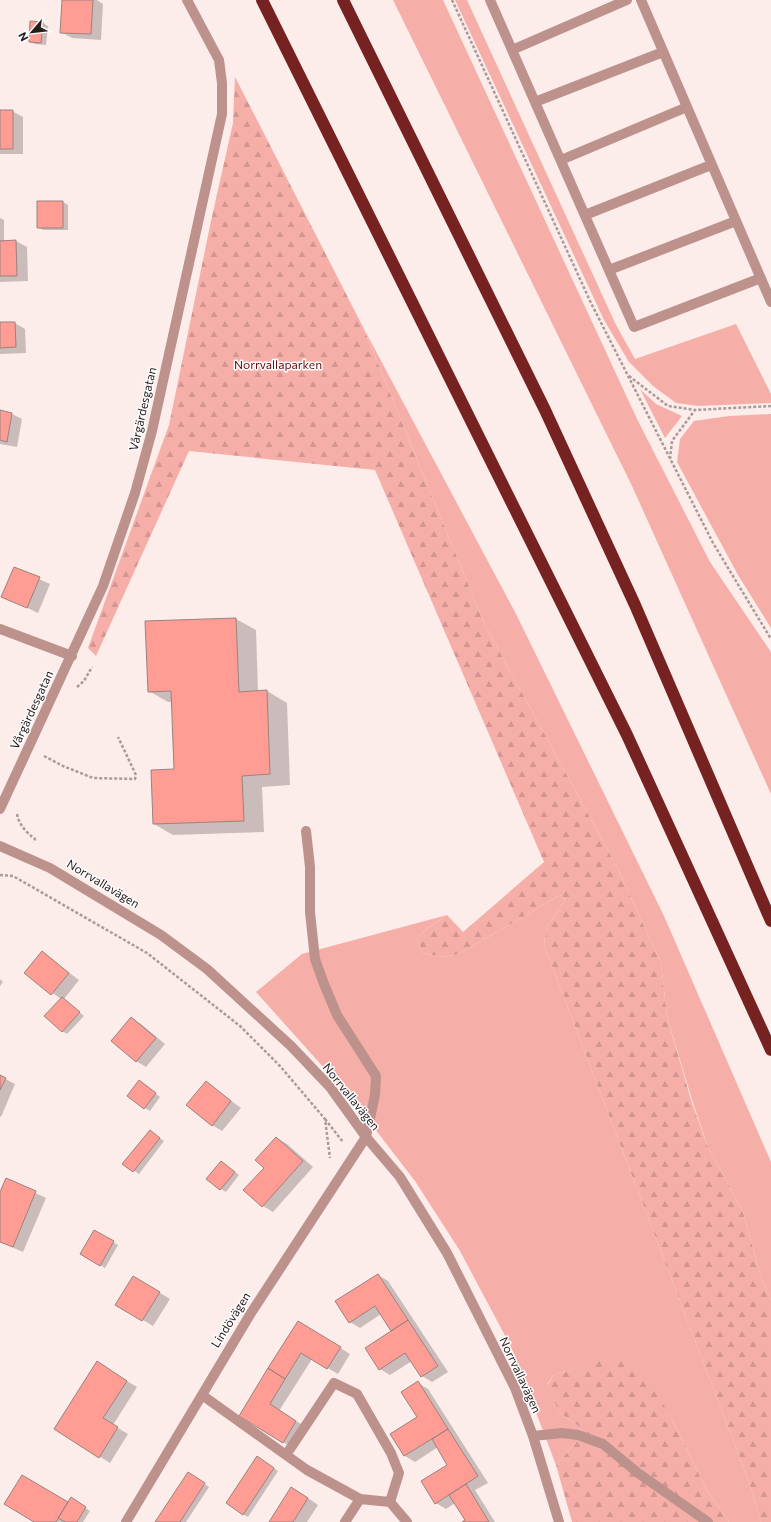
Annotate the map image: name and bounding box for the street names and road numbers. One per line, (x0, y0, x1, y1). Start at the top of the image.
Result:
street label: Vårgärdesgatan (126, 366, 158, 452)
street label: Vårgärdesgatan (7, 668, 55, 751)
street label: Norrvallavägen (65, 856, 142, 910)
street label: Norrvallavägen (320, 1060, 383, 1133)
street label: Lindövägen (208, 1289, 253, 1350)
street label: Norrvallavägen (497, 1334, 545, 1415)

